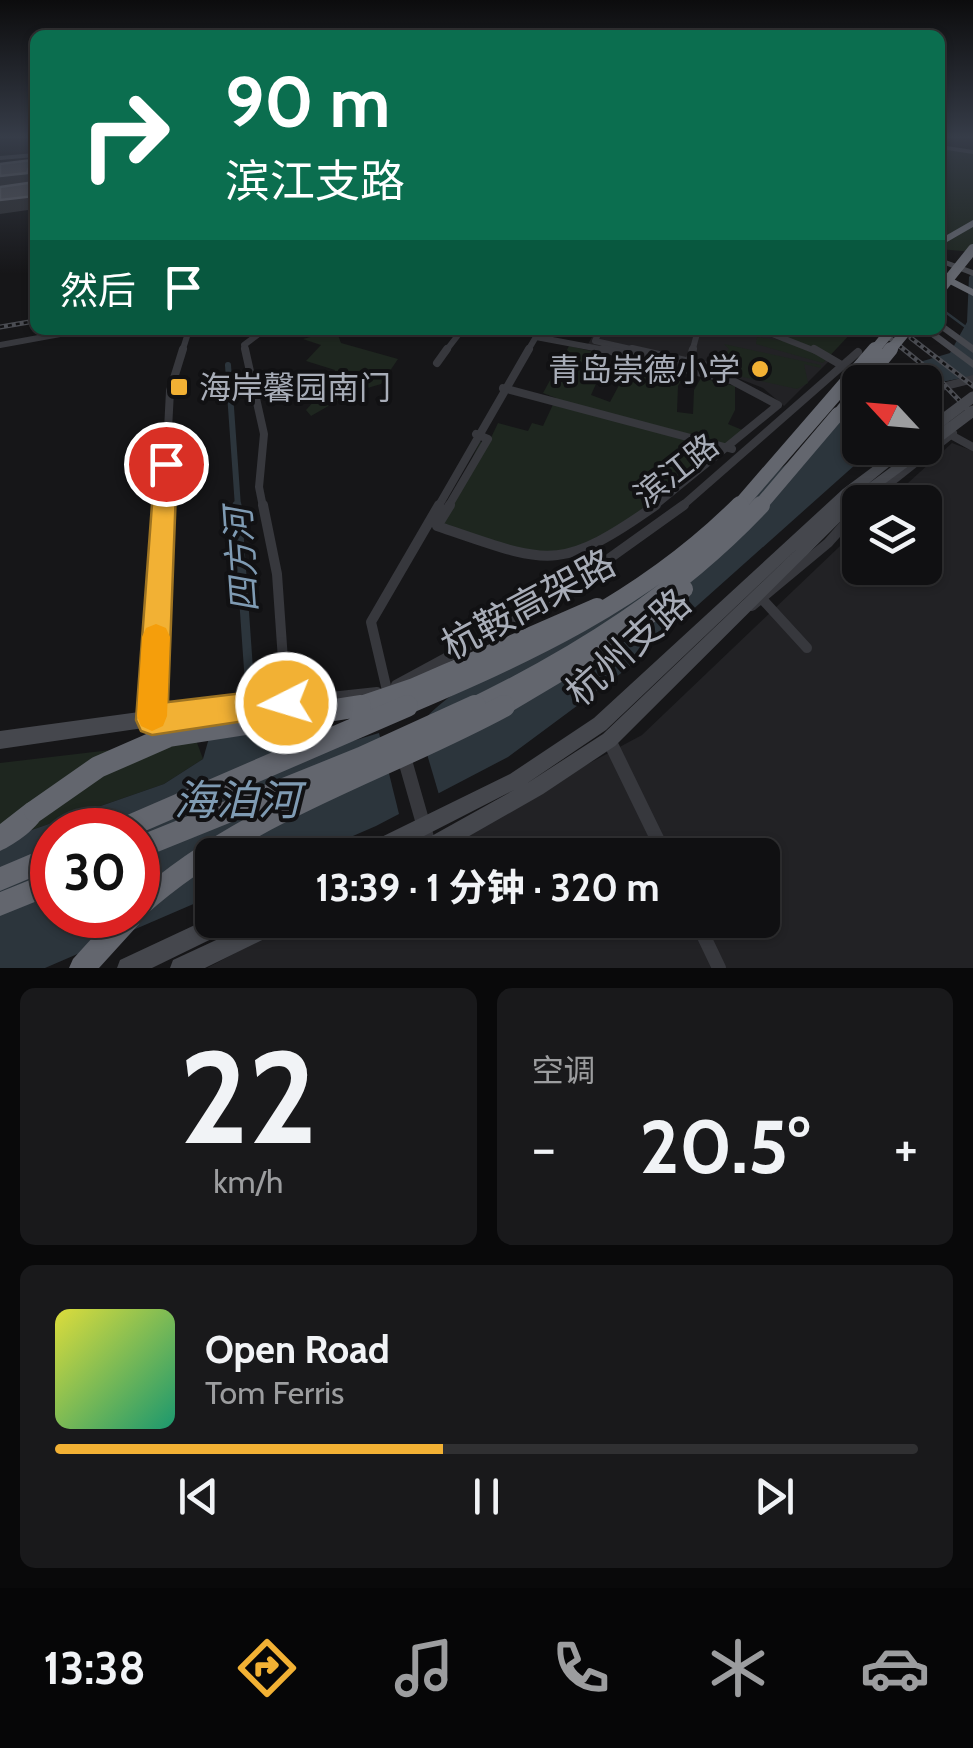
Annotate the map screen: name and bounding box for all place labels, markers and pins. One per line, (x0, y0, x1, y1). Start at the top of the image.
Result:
place label: 青岛崇德小学 (548, 350, 740, 389)
marker: 青岛崇德小学 (749, 358, 771, 380)
place label: 海岸馨园南门 (199, 368, 391, 407)
marker: 海岸馨园南门 (168, 376, 190, 398)
pin (124, 422, 209, 507)

